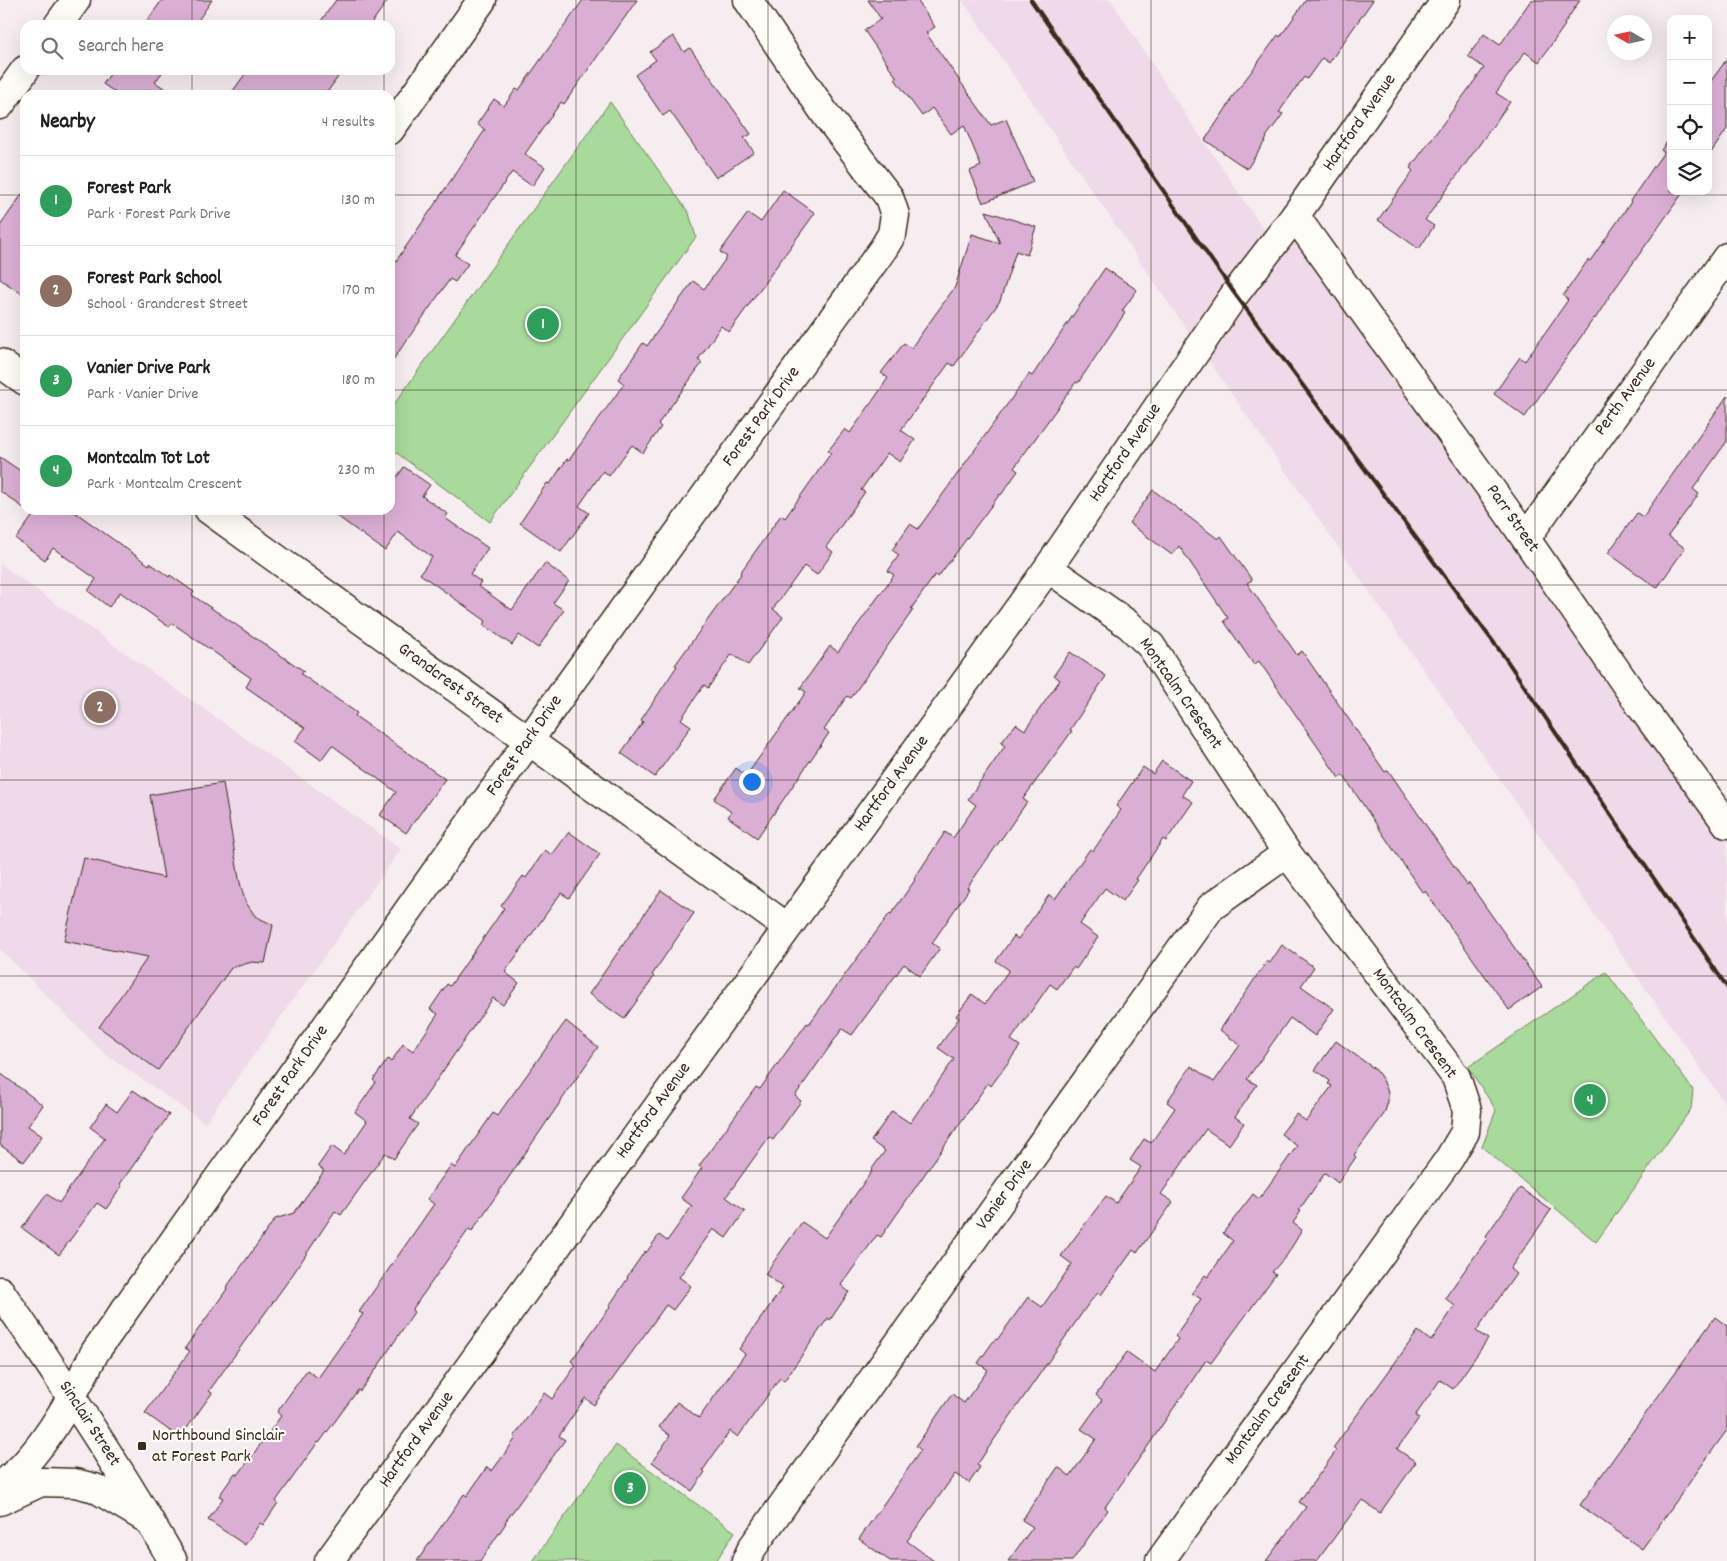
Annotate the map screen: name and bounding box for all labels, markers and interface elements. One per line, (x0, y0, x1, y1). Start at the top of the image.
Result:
north arrow (1607, 15, 1652, 60)
map controls (1667, 15, 1712, 195)
button: + (1667, 15, 1712, 60)
search box (20, 20, 395, 75)
icon: search (38, 34, 66, 62)
text: Search here (78, 34, 164, 61)
button: − (1667, 60, 1712, 105)
street label: Hartford Avenue (1317, 69, 1403, 177)
button: locate (1667, 105, 1712, 150)
text: Nearby (40, 108, 95, 138)
text: 4 results (322, 111, 375, 134)
button: layers (1667, 150, 1712, 195)
text: Forest Park (87, 176, 171, 203)
text: 1 (54, 189, 58, 212)
text: 130 m (341, 189, 375, 212)
text: Park · Forest Park Drive (87, 203, 231, 226)
text: Forest Park School (87, 266, 222, 293)
text: 2 (53, 279, 60, 302)
text: 170 m (342, 279, 375, 302)
text: School · Grandcrest Street (87, 293, 248, 316)
pin: 1 (527, 305, 559, 343)
street label: Perth Avenue (1589, 353, 1663, 441)
text: Vanier Drive Park (87, 356, 210, 383)
street label: Forest Park Drive (717, 362, 807, 472)
text: 3 (52, 369, 60, 392)
text: 180 m (342, 369, 375, 392)
text: Park · Vanier Drive (87, 383, 198, 406)
street label: Hartford Avenue (1084, 399, 1168, 507)
text: Montcalm Tot Lot (87, 446, 210, 473)
text: 4 (53, 459, 59, 482)
text: 230 m (338, 459, 375, 482)
text: Park · Montcalm Crescent (87, 473, 242, 496)
street label: Parr Street (1479, 480, 1545, 558)
street label: Montcalm Crescent (1132, 633, 1228, 755)
street label: Grandcrest Street (392, 637, 508, 731)
pin: 2 (84, 688, 116, 726)
street label: Forest Park Drive (481, 690, 569, 802)
street label: Hartford Avenue (848, 731, 936, 837)
your location (739, 769, 765, 795)
street label: Montcalm Crescent (1365, 964, 1463, 1085)
street label: Forest Park Drive (247, 1020, 335, 1132)
street label: Hartford Avenue (610, 1058, 698, 1164)
pin: 4 (1574, 1081, 1606, 1119)
street label: Vanier Drive (971, 1154, 1039, 1236)
street label: Montcalm Crescent (1219, 1349, 1317, 1470)
street label: Sinclair Street (52, 1376, 126, 1472)
street label: Hartford Avenue (373, 1387, 461, 1493)
place label: Northbound Sinclair at Forest Park (152, 1424, 285, 1470)
marker: Northbound Sinclair at Forest Park (136, 1440, 148, 1452)
pin: 3 (614, 1469, 646, 1507)

